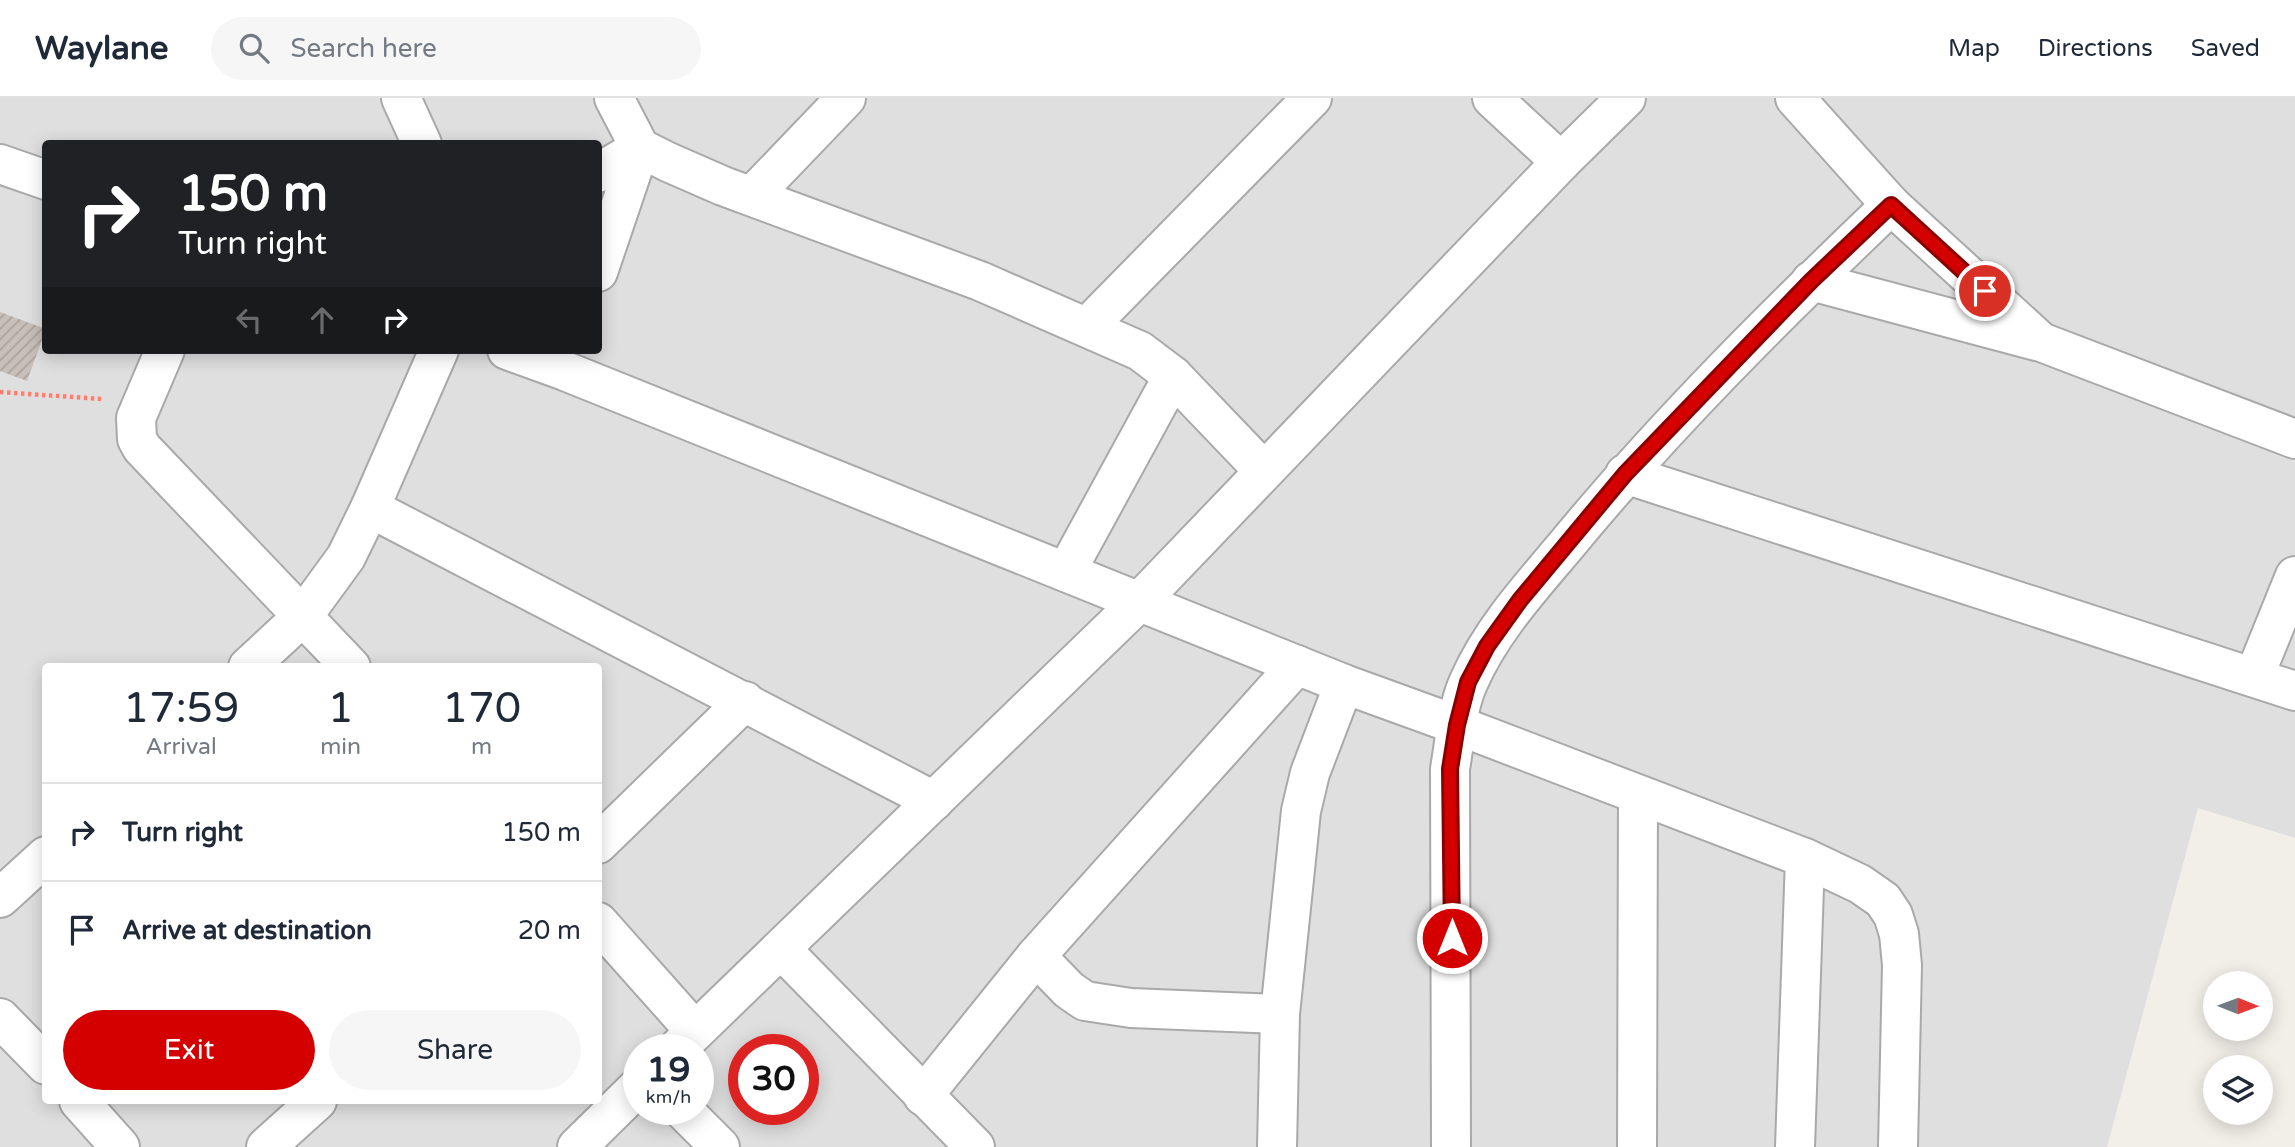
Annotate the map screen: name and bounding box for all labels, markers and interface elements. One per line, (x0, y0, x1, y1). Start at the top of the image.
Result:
search box (211, 17, 701, 80)
text: Waylane (35, 29, 169, 68)
icon: search (235, 29, 273, 67)
text: Search here (291, 33, 437, 64)
text: Map (1948, 34, 2000, 63)
text: Directions (2038, 34, 2153, 63)
text: Saved (2191, 34, 2260, 63)
text: 150 m (178, 165, 328, 224)
icon: right (63, 168, 154, 259)
text: Turn right (178, 225, 327, 263)
pin (1955, 261, 2015, 321)
icon: arrive (1966, 272, 2004, 310)
icon: left (230, 301, 268, 339)
icon: ahead (303, 301, 341, 339)
icon: right (376, 301, 414, 339)
text: 17:59 (123, 683, 239, 734)
text: 1 (327, 683, 354, 734)
text: 170 (442, 683, 521, 734)
text: Arrival (146, 733, 217, 761)
text: min (320, 733, 361, 761)
text: m (471, 733, 492, 761)
icon: right (63, 813, 101, 851)
text: Turn right (122, 817, 243, 848)
text: 150 m (501, 817, 581, 848)
position arrow (1415, 901, 1489, 975)
icon: arrive (63, 911, 101, 949)
text: Arrive at destination (122, 915, 372, 946)
text: 20 m (518, 915, 581, 946)
north arrow (2203, 971, 2273, 1041)
map controls (2203, 971, 2273, 1125)
button: Exit (63, 1010, 315, 1090)
button: Share (329, 1010, 581, 1090)
speed limit sign: 30 (728, 1034, 819, 1125)
text: 19 (647, 1049, 690, 1091)
button: layers (2203, 1055, 2273, 1125)
text: km/h (646, 1086, 691, 1108)

